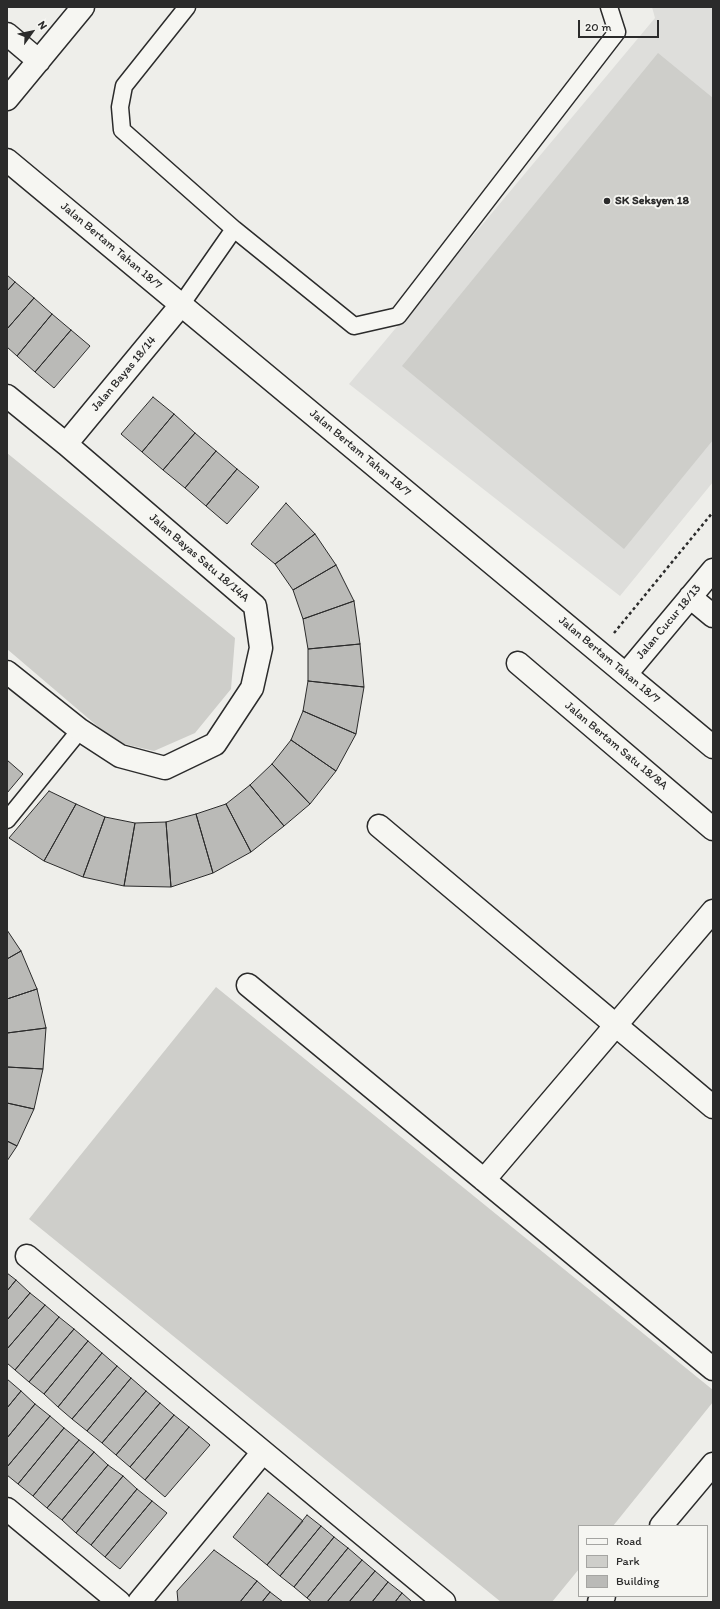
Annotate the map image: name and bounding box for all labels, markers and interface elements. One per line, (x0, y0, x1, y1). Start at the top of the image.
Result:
north arrow (12, 12, 52, 52)
scale bar (580, 12, 661, 38)
text: N (35, 19, 50, 32)
text: 20 m (585, 20, 612, 34)
place label: SK Seksyen 18 (615, 194, 689, 208)
marker: SK Seksyen 18 (602, 196, 612, 206)
street label: Jalan Bertam Tahan 18/7 (57, 199, 165, 293)
street label: Jalan Bayas 18/14 (88, 333, 160, 415)
street label: Jalan Bertam Tahan 18/7 (306, 406, 414, 500)
street label: Jalan Bayas Satu 18/14A (146, 511, 252, 605)
street label: Jalan Cucur 18/13 (634, 582, 704, 662)
street label: Jalan Bertam Tahan 18/7 (555, 613, 663, 707)
street label: Jalan Bertam Satu 18/8A (562, 699, 670, 793)
legend (578, 1525, 708, 1597)
text: Road (616, 1534, 642, 1548)
text: Park (616, 1554, 640, 1568)
text: Building (616, 1574, 659, 1588)

